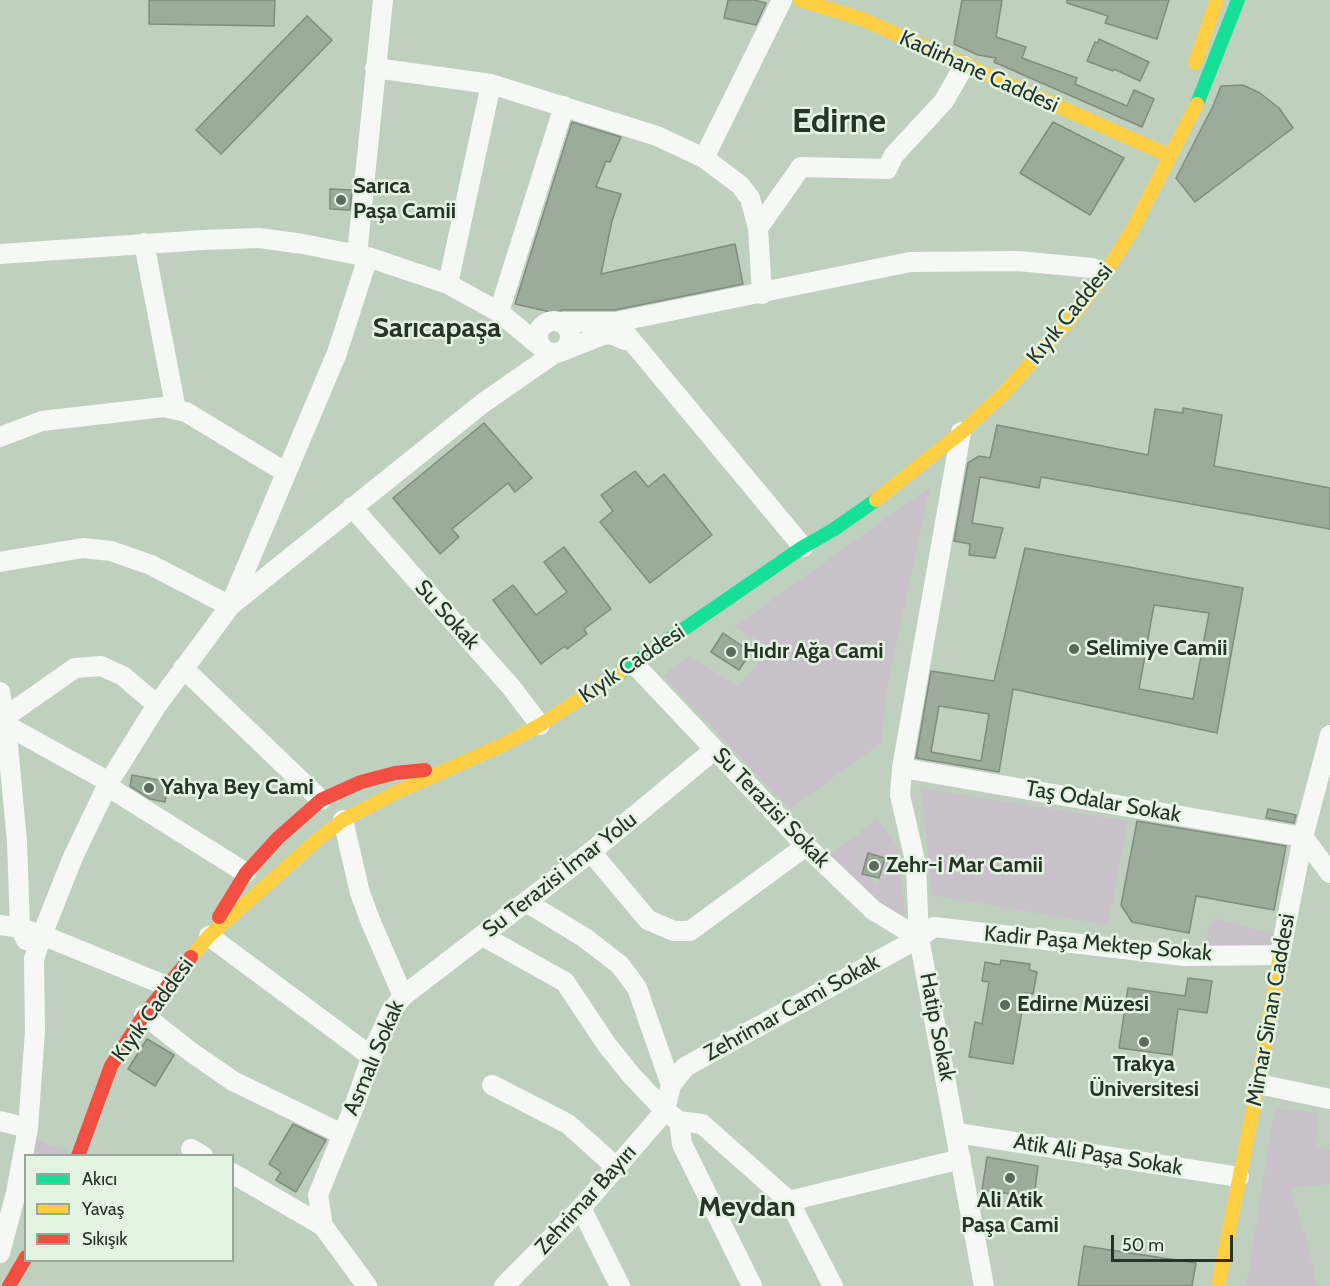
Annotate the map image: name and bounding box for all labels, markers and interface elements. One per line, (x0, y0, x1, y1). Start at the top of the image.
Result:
street label: Kadirhane Caddesi (895, 25, 1063, 119)
district label: Edirne (792, 102, 886, 142)
place label: Sarıca Paşa Camii (353, 174, 456, 226)
marker: Sarıca Paşa Camii (334, 193, 348, 207)
street label: Kıyık Caddesi (1021, 258, 1119, 370)
district label: Sarıcapaşa (373, 312, 501, 346)
street label: Su Sokak (409, 575, 485, 655)
street label: Kıyık Caddesi (574, 619, 690, 709)
place label: Selimiye Camii (1086, 636, 1227, 662)
place label: Hıdır Ağa Cami (743, 639, 884, 665)
marker: Selimiye Camii (1067, 642, 1081, 656)
marker: Hıdır Ağa Cami (724, 645, 738, 659)
street label: Su Terazisi Sokak (707, 742, 835, 874)
place label: Yahya Bey Cami (161, 775, 314, 801)
street label: Taş Odalar Sokak (1023, 775, 1183, 829)
marker: Yahya Bey Cami (142, 781, 156, 795)
street label: Su Terazisi İmar Yolu (478, 807, 642, 943)
place label: Zehr-i Mar Camii (886, 853, 1043, 879)
marker: Zehr-i Mar Camii (867, 859, 881, 873)
street label: Mimar Sinan Caddesi (1241, 912, 1301, 1108)
street label: Kadir Paşa Mektep Sokak (983, 921, 1213, 967)
street label: Zehrimar Cami Sokak (700, 949, 884, 1067)
street label: Kıyık Caddesi (107, 953, 199, 1067)
street label: Hatip Sokak (914, 970, 960, 1084)
place label: Edirne Müzesi (1017, 992, 1149, 1018)
street label: Asmalı Sokak (338, 996, 410, 1120)
marker: Edirne Müzesi (998, 998, 1012, 1012)
marker: Trakya Üniversitesi (1137, 1035, 1151, 1049)
place label: Trakya Üniversitesi (1089, 1052, 1199, 1104)
street label: Atik Ali Paşa Sokak (1012, 1129, 1184, 1181)
street label: Zehrimar Bayırı (530, 1140, 642, 1260)
legend (24, 1154, 234, 1262)
text: Akıcı (82, 1168, 117, 1190)
marker: Ali Atik Paşa Cami (1003, 1171, 1017, 1185)
place label: Ali Atik Paşa Cami (961, 1188, 1059, 1240)
district label: Meydan (698, 1191, 796, 1225)
text: Yavaş (82, 1198, 124, 1220)
scale bar (1114, 1223, 1236, 1261)
text: Sıkışık (82, 1228, 127, 1250)
text: 50 m (1122, 1234, 1164, 1256)

